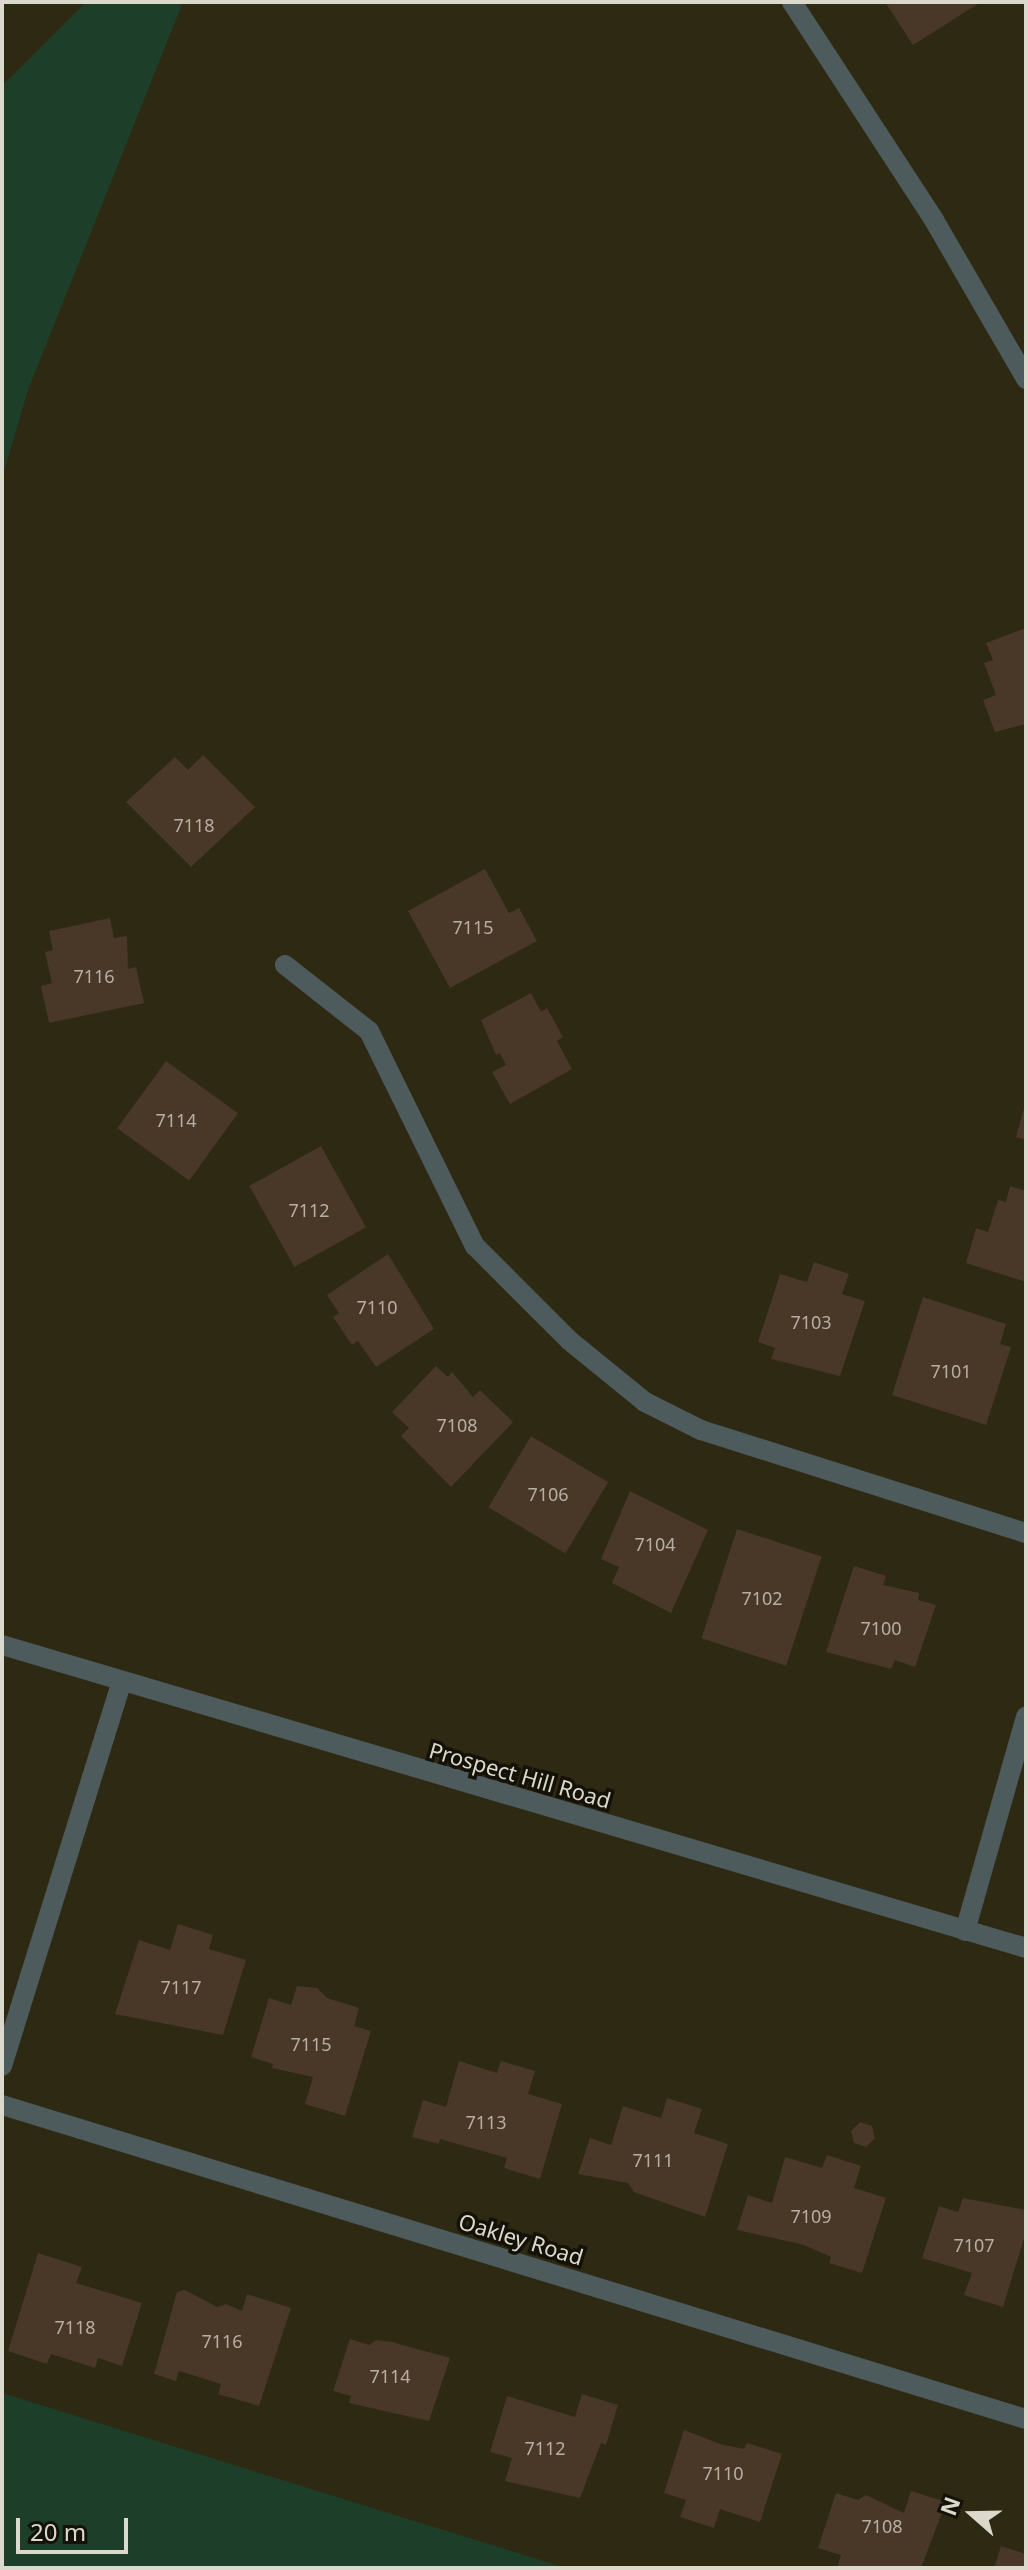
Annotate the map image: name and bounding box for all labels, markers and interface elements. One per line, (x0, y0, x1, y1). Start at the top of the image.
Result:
house number: 7118 (173, 814, 215, 836)
house number: 7115 (452, 916, 494, 938)
house number: 7116 (73, 965, 115, 987)
house number: 7114 (155, 1109, 197, 1131)
house number: 7112 (288, 1199, 330, 1221)
house number: 7110 (356, 1296, 398, 1318)
house number: 7103 (790, 1311, 832, 1333)
house number: 7101 (930, 1360, 972, 1382)
house number: 7108 (436, 1414, 478, 1436)
house number: 7106 (527, 1483, 569, 1505)
house number: 7104 (634, 1533, 676, 1555)
house number: 7102 (741, 1587, 783, 1609)
house number: 7100 (860, 1617, 902, 1639)
street label: Prospect Hill Road (426, 1736, 614, 1814)
house number: 7117 (160, 1976, 202, 1998)
house number: 7115 (290, 2033, 332, 2055)
house number: 7113 (465, 2111, 507, 2133)
house number: 7111 (632, 2149, 674, 2171)
house number: 7109 (790, 2205, 832, 2227)
street label: Oakley Road (456, 2208, 586, 2270)
house number: 7107 (953, 2234, 995, 2256)
house number: 7118 (54, 2316, 96, 2338)
house number: 7116 (201, 2330, 243, 2352)
house number: 7114 (369, 2365, 411, 2387)
house number: 7112 (524, 2437, 566, 2459)
house number: 7110 (702, 2462, 744, 2484)
north arrow (932, 2474, 1012, 2554)
text: N (932, 2492, 967, 2519)
scale bar (20, 2502, 132, 2552)
text: 20 m (30, 2515, 86, 2548)
house number: 7108 (861, 2515, 903, 2537)

